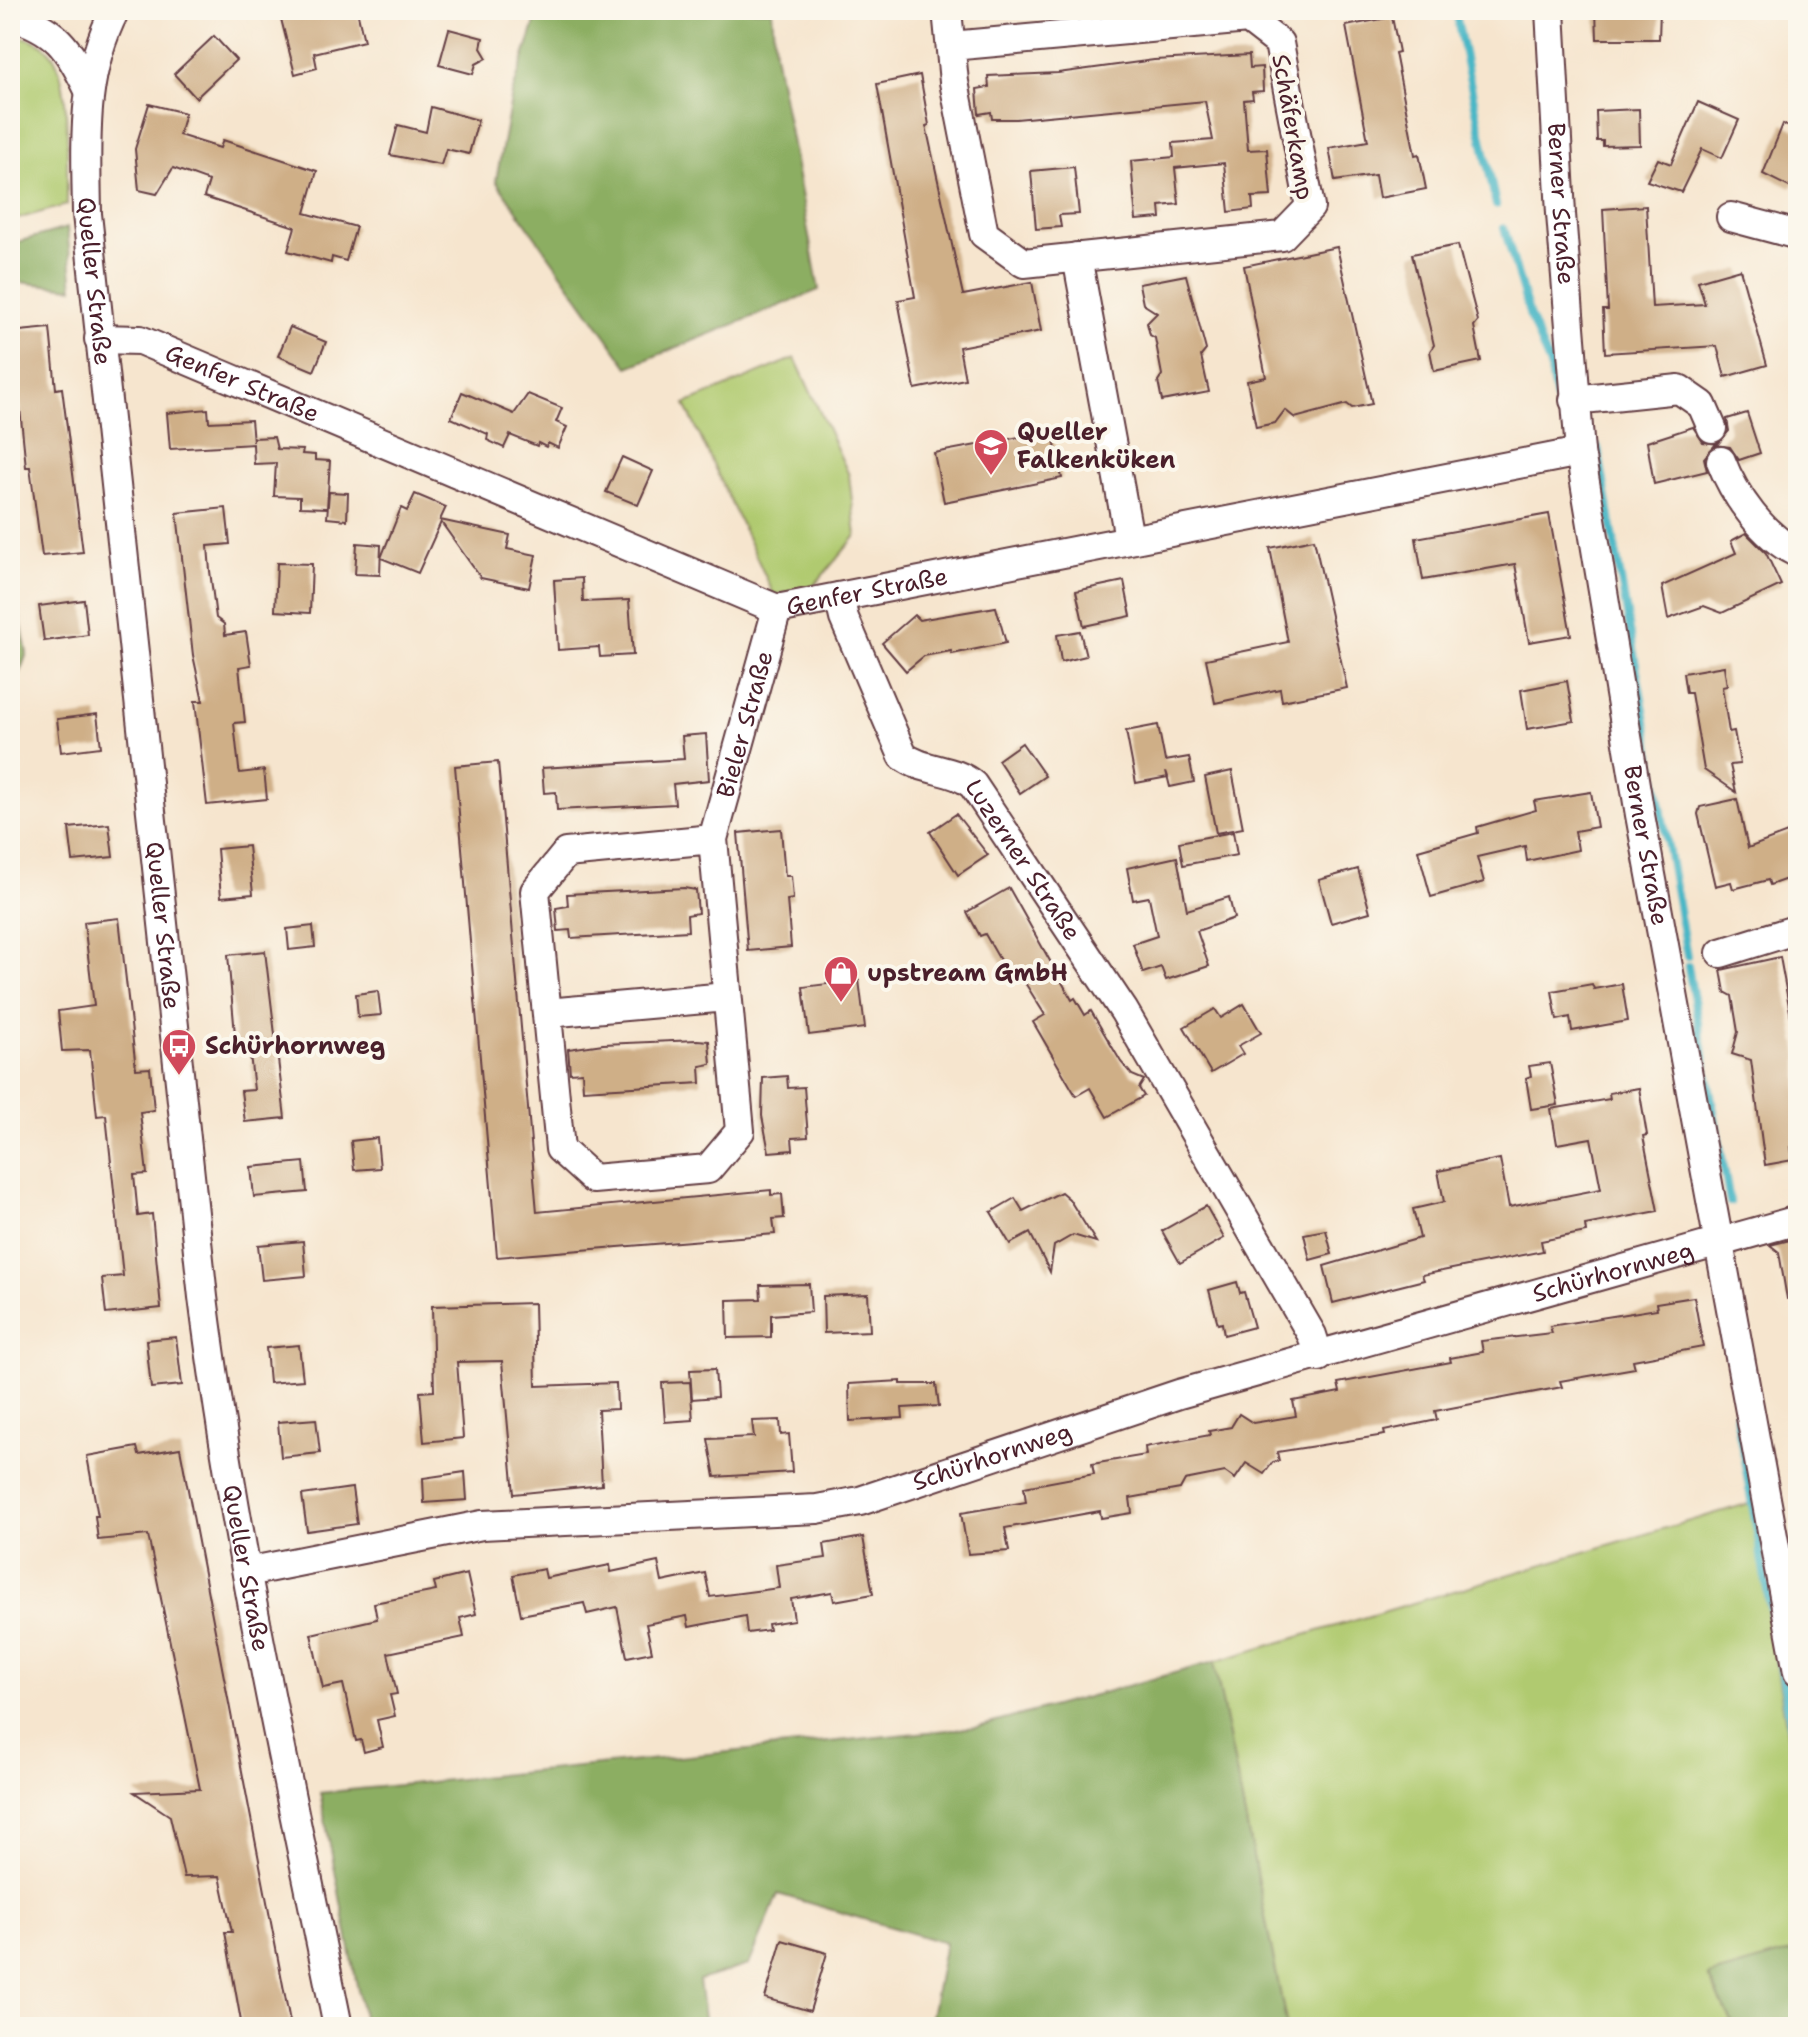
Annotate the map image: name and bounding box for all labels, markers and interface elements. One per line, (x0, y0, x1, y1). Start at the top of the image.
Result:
street label: Schäferkamp (1264, 52, 1322, 202)
street label: Berner Straße (1540, 122, 1583, 286)
street label: Queller Straße (71, 197, 119, 367)
street label: Genfer Straße (161, 337, 324, 430)
place label: Queller Falkenküken (1017, 416, 1176, 476)
school or university icon: Queller Falkenküken (972, 427, 1010, 477)
street label: Genfer Straße (783, 560, 950, 623)
street label: Bieler Straße (709, 647, 781, 801)
street label: Berner Straße (1616, 763, 1676, 928)
street label: Luzerner Straße (958, 773, 1088, 947)
street label: Queller Straße (138, 840, 188, 1011)
shop icon: upstream GmbH (822, 954, 860, 1004)
place label: upstream GmbH (867, 957, 1068, 989)
bus stop icon: Schürhornweg (160, 1027, 198, 1077)
place label: Schürhornweg (205, 1030, 385, 1062)
street label: Schürhornweg (1529, 1234, 1697, 1310)
street label: Schürhornweg (908, 1415, 1076, 1498)
street label: Queller Straße (215, 1482, 277, 1654)

